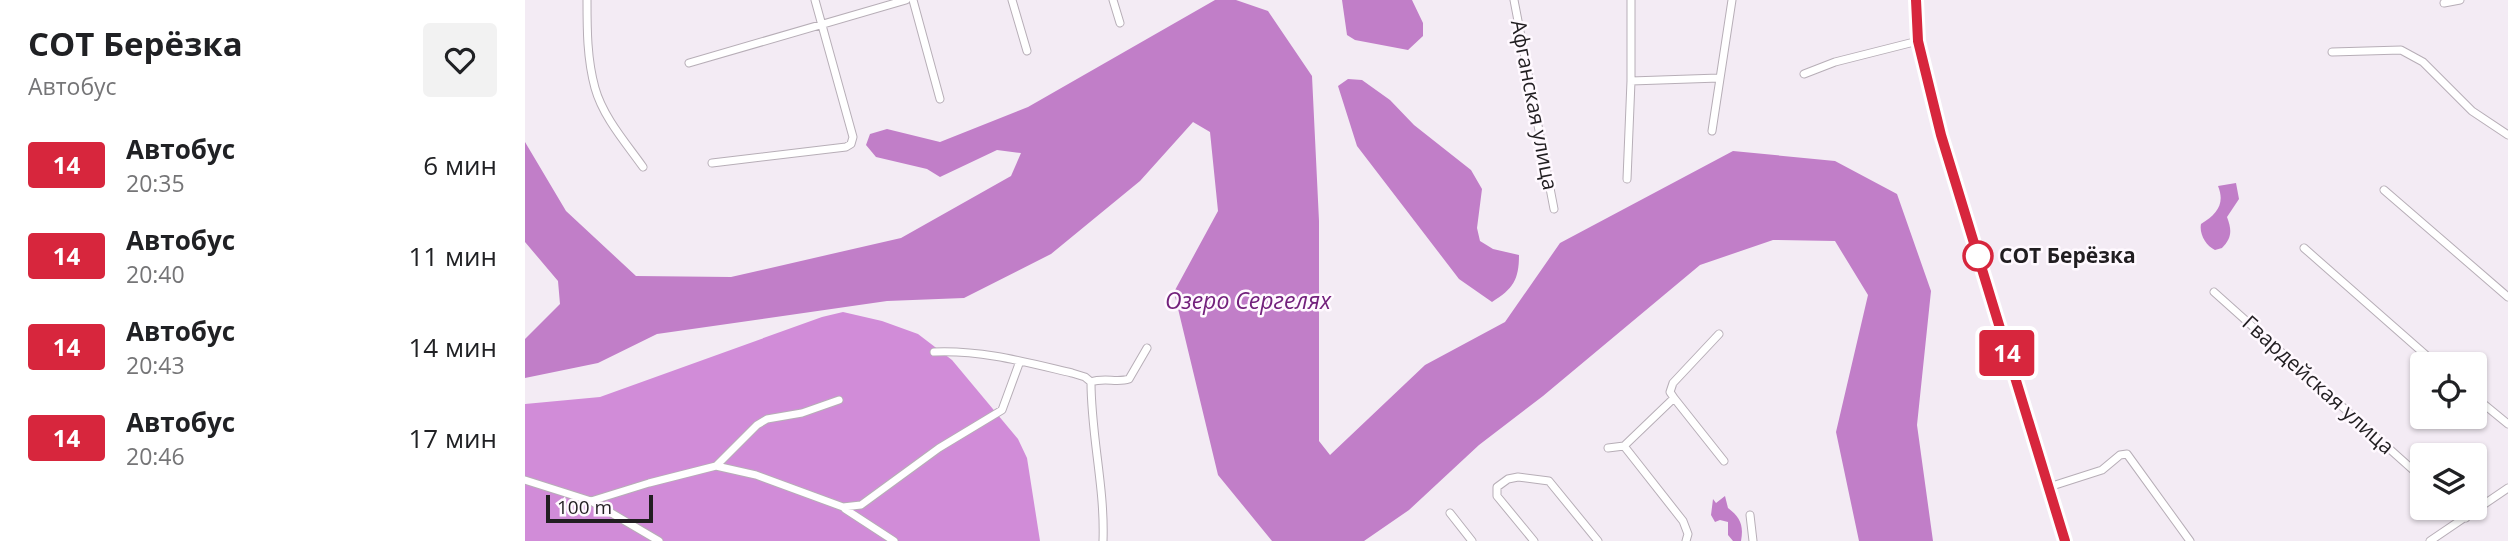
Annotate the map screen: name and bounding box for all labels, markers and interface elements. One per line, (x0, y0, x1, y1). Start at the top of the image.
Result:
street label: Афганская улица (1505, 17, 1565, 192)
text: СОТ Берёзка (28, 21, 243, 66)
button: heart (423, 23, 497, 97)
text: Автобус (28, 70, 117, 102)
text: Автобус (126, 131, 235, 167)
text: 6 мин (423, 147, 497, 183)
text: 14 (53, 148, 80, 181)
text: 20:35 (126, 167, 185, 199)
text: Автобус (126, 222, 235, 258)
text: 11 мин (408, 238, 497, 274)
text: 14 (53, 239, 80, 272)
marker: СОТ Берёзка (1963, 241, 1993, 271)
place label: СОТ Берёзка (1999, 241, 2136, 269)
text: 20:40 (126, 258, 185, 290)
water label: Озеро Сергелях (1165, 284, 1332, 316)
street label: Гвардейская улица (2237, 309, 2401, 460)
text: Автобус (126, 313, 235, 349)
text: 14 мин (408, 329, 497, 365)
text: 14 (53, 330, 80, 363)
line badge: 14 (1975, 330, 2039, 376)
text: 14 (1993, 336, 2021, 369)
text: 20:43 (126, 349, 185, 381)
map controls (2410, 352, 2487, 520)
button: locate (2410, 352, 2487, 429)
text: Автобус (126, 404, 235, 440)
text: 17 мин (408, 420, 497, 456)
text: 14 (53, 421, 80, 454)
text: 20:46 (126, 440, 185, 472)
button: layers (2410, 443, 2487, 520)
scale bar (546, 492, 653, 524)
text: 100 m (557, 494, 612, 520)

